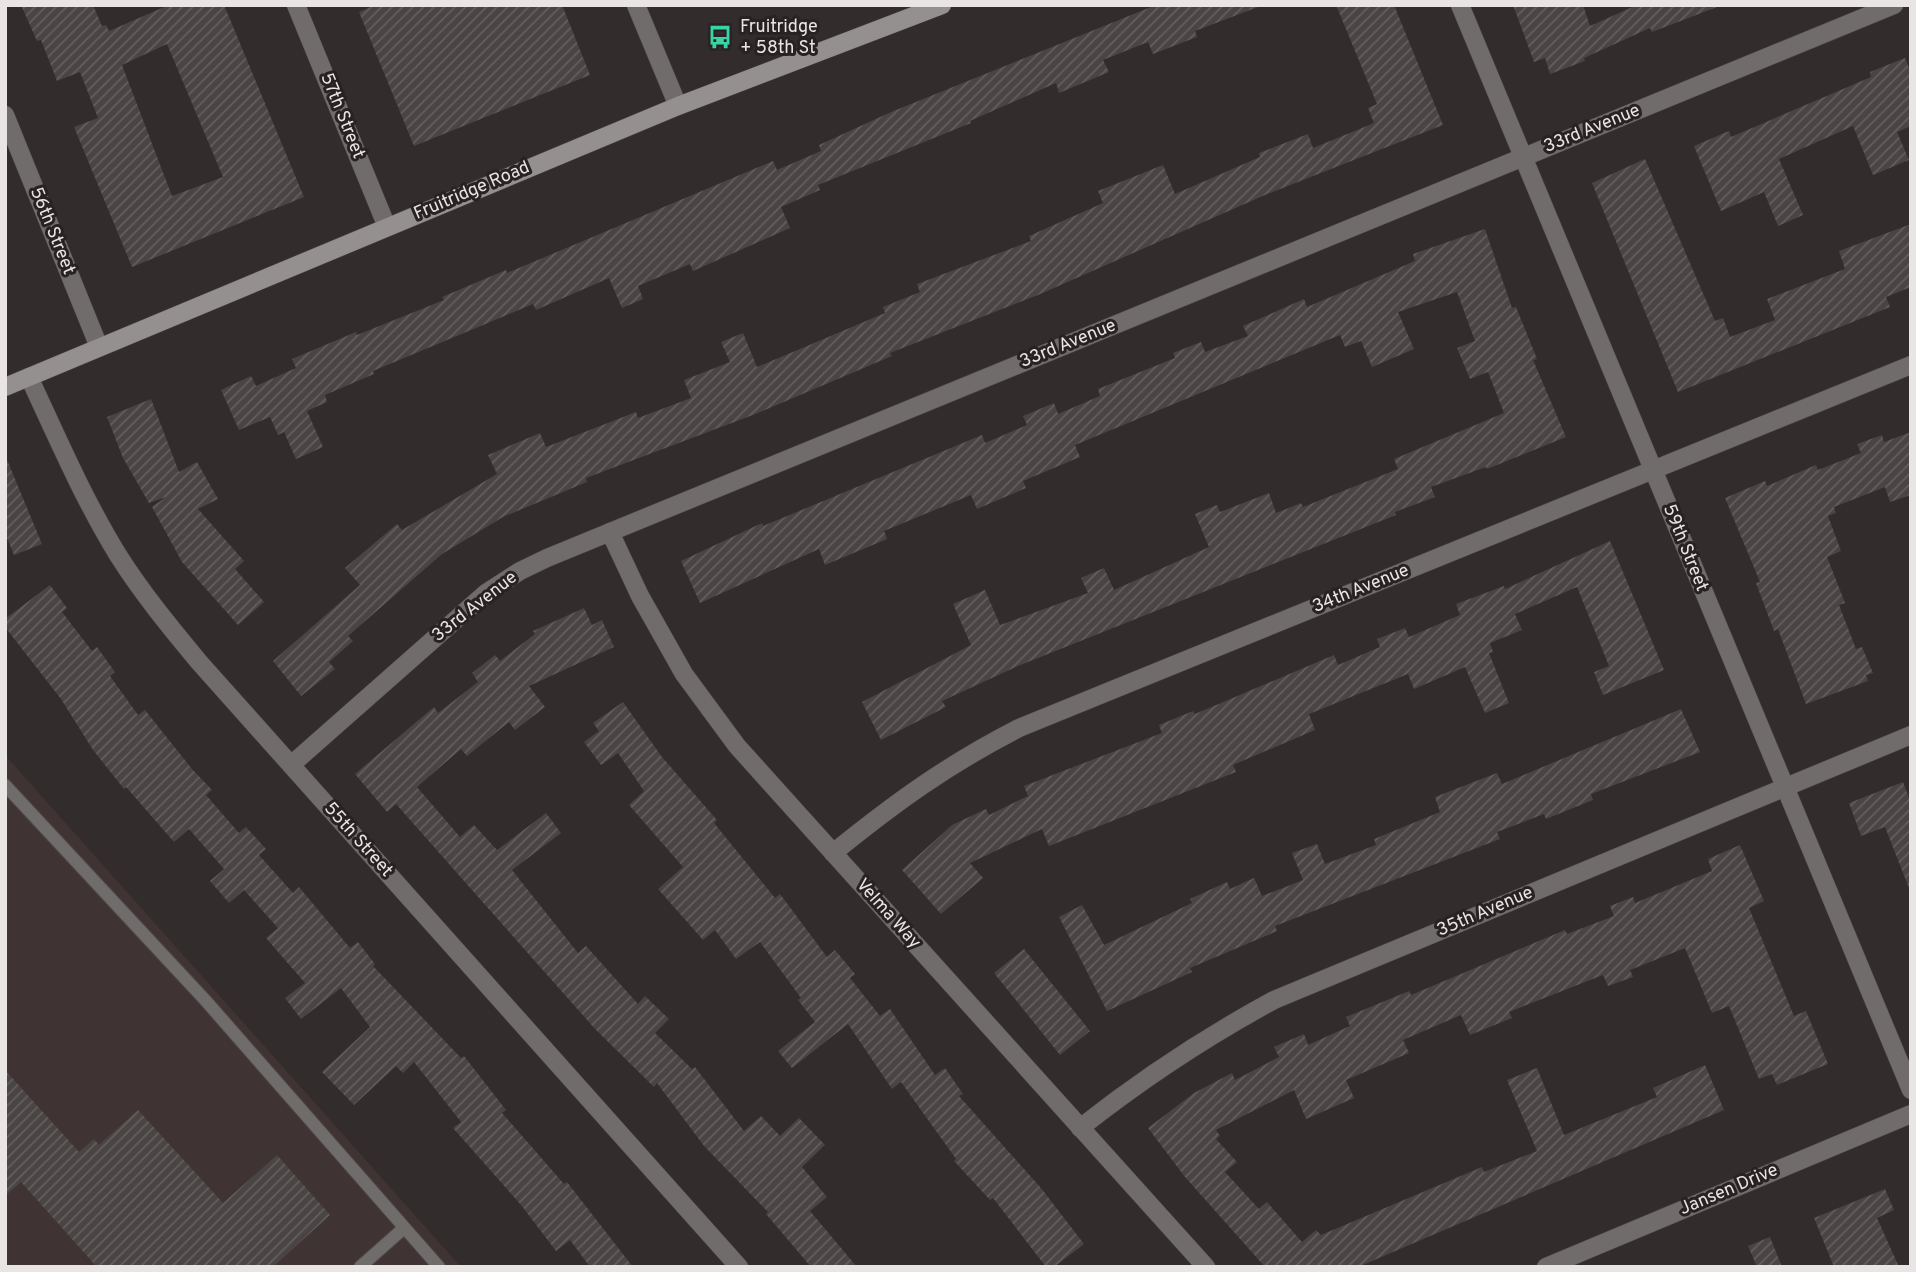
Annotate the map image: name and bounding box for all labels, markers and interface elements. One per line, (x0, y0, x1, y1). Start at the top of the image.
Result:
place label: Fruitridge + 58th St (740, 16, 818, 60)
bus stop icon: Fruitridge + 58th St (706, 23, 734, 51)
street label: 57th Street (314, 70, 370, 162)
street label: 33rd Avenue (1540, 99, 1644, 159)
street label: Fruitridge Road (411, 156, 533, 226)
street label: 56th Street (24, 184, 80, 278)
street label: 33rd Avenue (1016, 314, 1120, 374)
street label: 59th Street (1657, 501, 1713, 595)
street label: 34th Avenue (1309, 559, 1413, 619)
street label: 33rd Avenue (428, 567, 522, 647)
street label: 55th Street (318, 798, 398, 882)
street label: Velma Way (850, 874, 926, 954)
street label: 35th Avenue (1433, 881, 1537, 943)
street label: Jansen Drive (1676, 1159, 1782, 1221)

